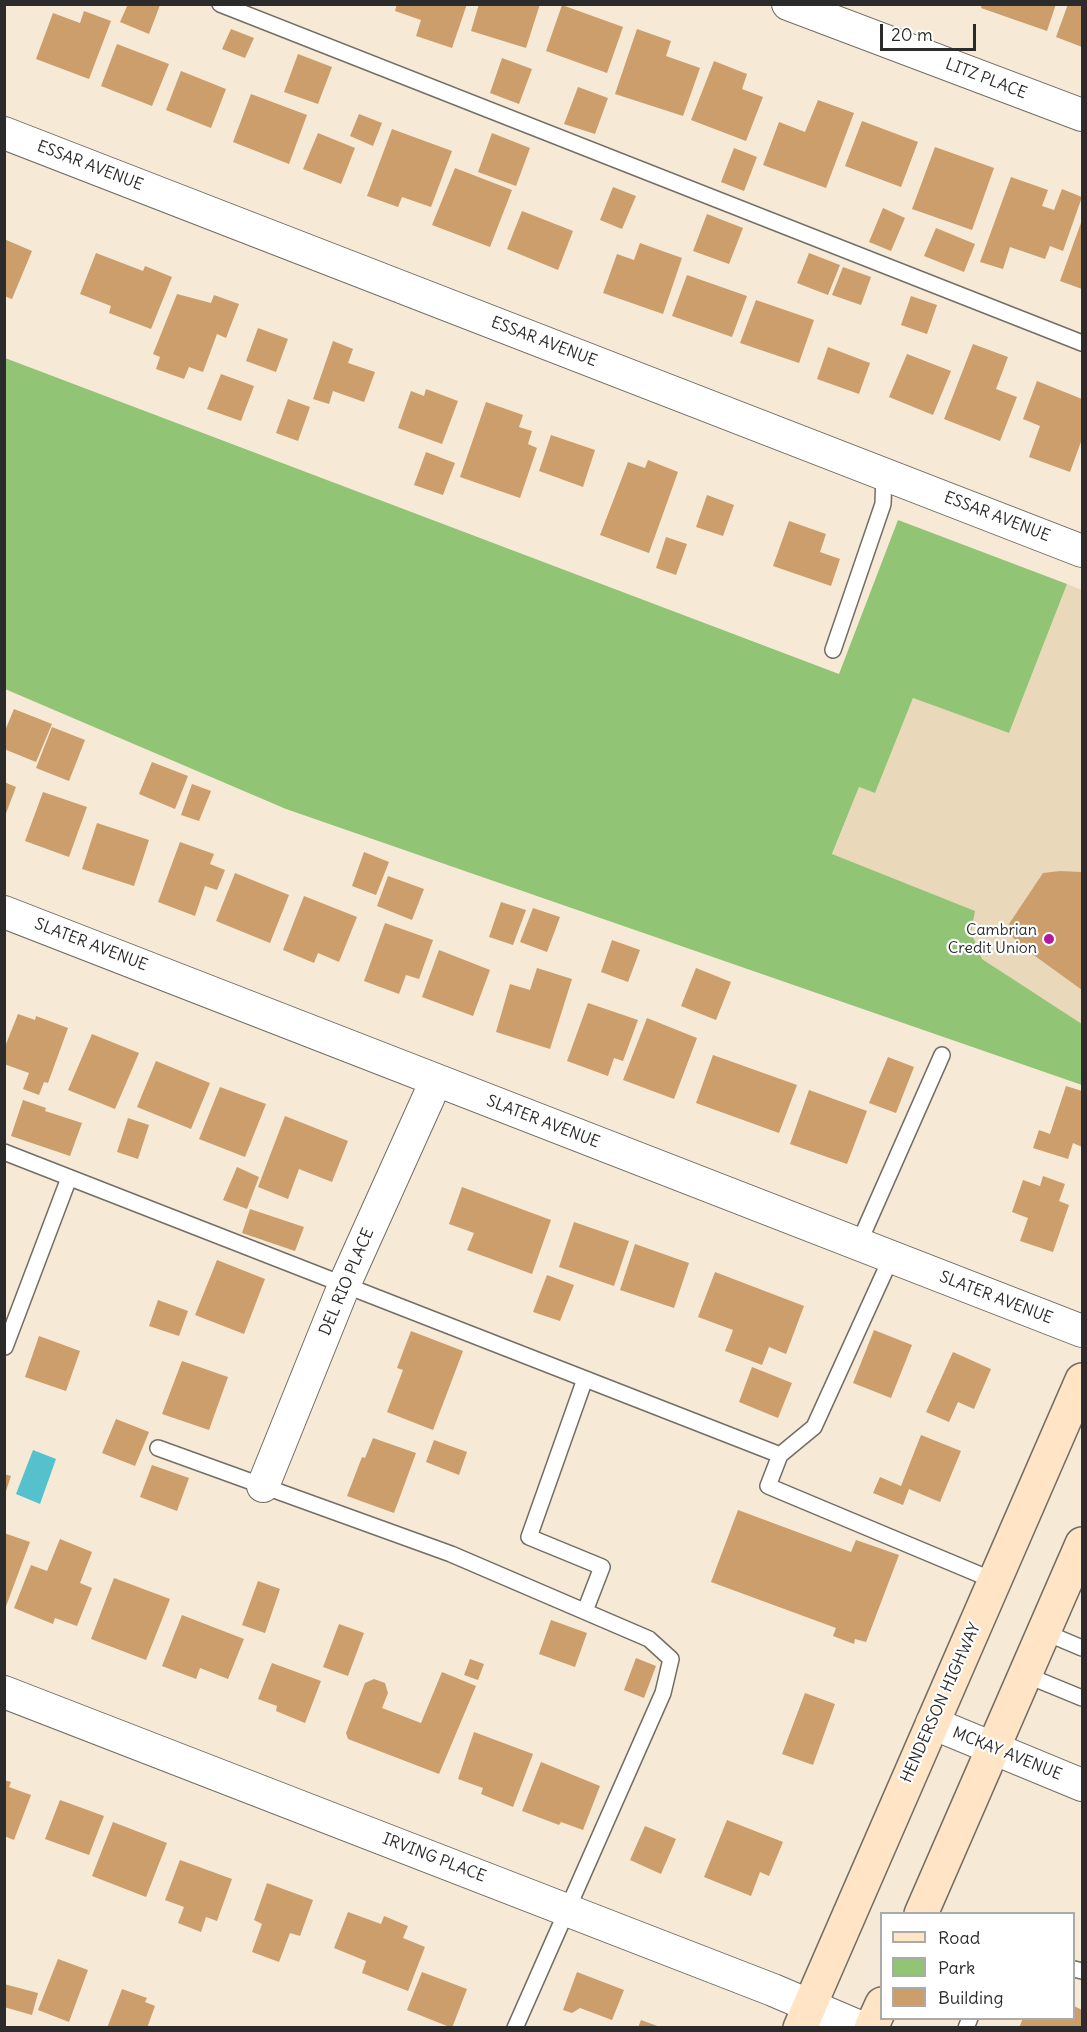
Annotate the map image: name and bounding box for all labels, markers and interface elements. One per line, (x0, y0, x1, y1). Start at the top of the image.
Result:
scale bar (883, 12, 979, 50)
text: 20 m (891, 23, 933, 46)
street label: LITZ PLACE (943, 55, 1029, 103)
street label: ESSAR AVENUE (34, 137, 146, 195)
street label: ESSAR AVENUE (488, 313, 600, 371)
street label: ESSAR AVENUE (941, 488, 1053, 546)
street label: SLATER AVENUE (32, 915, 150, 975)
place label: Cambrian Credit Union (948, 920, 1037, 958)
marker: Cambrian Credit Union (1042, 932, 1056, 946)
street label: SLATER AVENUE (484, 1092, 602, 1152)
street label: DEL RIO PLACE (316, 1225, 378, 1339)
street label: SLATER AVENUE (937, 1268, 1055, 1328)
street label: HENDERSON HIGHWAY (897, 1620, 985, 1786)
street label: MCKAY AVENUE (950, 1723, 1064, 1785)
street label: IRVING PLACE (380, 1830, 488, 1886)
legend (880, 1912, 1075, 2020)
text: Road (938, 1926, 980, 1949)
text: Park (938, 1956, 975, 1979)
text: Building (938, 1986, 1003, 2009)

